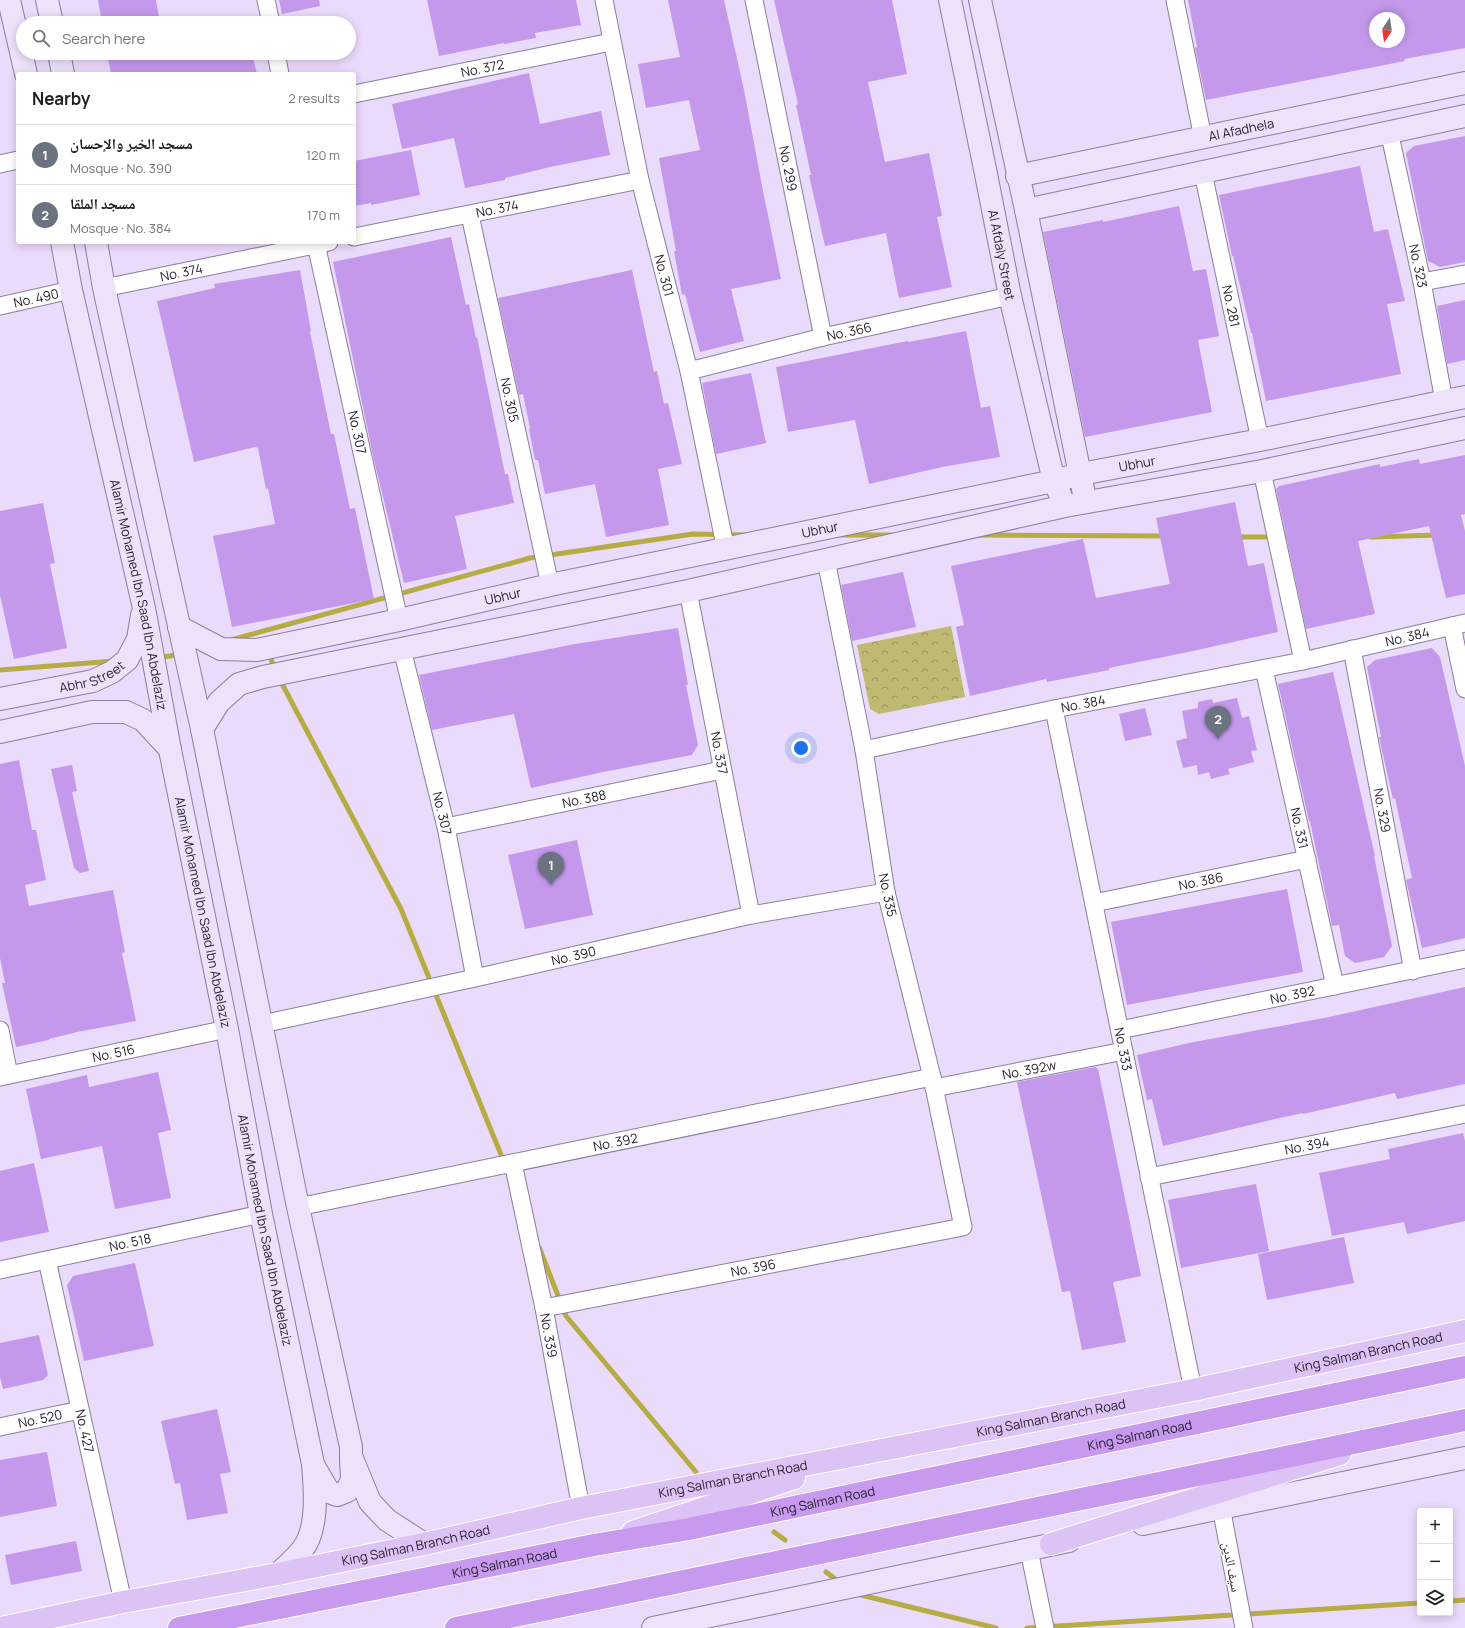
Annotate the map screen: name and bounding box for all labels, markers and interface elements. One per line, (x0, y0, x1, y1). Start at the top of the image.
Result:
north arrow (1369, 12, 1405, 48)
search box (16, 16, 356, 60)
icon: search (30, 27, 52, 49)
text: Search here (62, 28, 145, 49)
street label: No. 372 (459, 55, 505, 81)
text: Nearby (32, 87, 90, 110)
text: 2 results (288, 89, 340, 107)
street label: Al Afadhela (1207, 114, 1276, 145)
text: مسجد الخير والإحسان (70, 133, 193, 154)
street label: No. 299 (775, 144, 802, 193)
text: 1 (42, 146, 48, 164)
text: 120 m (306, 146, 340, 164)
text: Mosque · No. 390 (70, 159, 172, 177)
text: مسجد الملقا (70, 193, 136, 214)
street label: No. 374 (474, 195, 520, 222)
text: 2 (41, 206, 49, 224)
text: 170 m (307, 206, 340, 224)
street label: Al Afdaly Street (984, 208, 1020, 302)
text: Mosque · No. 384 (70, 219, 171, 237)
street label: No. 323 (1405, 242, 1432, 289)
street label: No. 301 (650, 253, 678, 298)
street label: No. 374 (158, 259, 205, 285)
street label: No. 281 (1218, 283, 1245, 329)
street label: No. 490 (12, 284, 60, 312)
street label: No. 366 (825, 318, 873, 345)
street label: No. 305 (496, 376, 523, 424)
street label: No. 307 (344, 409, 371, 456)
street label: Ubhur (1117, 451, 1157, 476)
street label: Alamir Mohamed Ibn Saad Ibn Abdelaziz (106, 477, 172, 712)
street label: Ubhur (800, 517, 840, 542)
street label: Ubhur (483, 583, 523, 609)
street label: No. 384 (1383, 623, 1431, 650)
street label: Abhr Street (58, 656, 128, 696)
street label: No. 384 (1059, 690, 1107, 716)
pin: 2 (1205, 706, 1231, 739)
street label: No. 337 (707, 730, 732, 776)
your location (791, 738, 811, 758)
street label: No. 388 (560, 785, 608, 812)
street label: No. 329 (1369, 786, 1396, 834)
street label: No. 307 (429, 790, 456, 836)
street label: Alamir Mohamed Ibn Saad Ibn Abdelaziz (171, 795, 236, 1030)
street label: No. 331 (1286, 806, 1313, 850)
pin: 1 (538, 852, 564, 885)
street label: No. 386 (1177, 868, 1225, 894)
street label: No. 335 (875, 872, 901, 918)
street label: No. 390 (549, 942, 598, 969)
street label: No. 392 (1269, 981, 1316, 1008)
street label: No. 333 (1110, 1026, 1137, 1072)
street label: No. 516 (91, 1040, 136, 1066)
street label: No. 392w (1001, 1055, 1058, 1084)
street label: Alamir Mohamed Ibn Saad Ibn Abdelaziz (234, 1113, 297, 1348)
street label: No. 392 (592, 1129, 639, 1155)
street label: No. 394 (1283, 1132, 1331, 1159)
street label: No. 518 (107, 1229, 153, 1255)
street label: No. 396 (729, 1254, 777, 1281)
street label: No. 339 (536, 1312, 562, 1359)
street label: King Salman Branch Road (1292, 1327, 1444, 1377)
street label: King Salman Branch Road (975, 1394, 1127, 1441)
street label: No. 520 (16, 1405, 64, 1432)
street label: No. 427 (71, 1407, 99, 1454)
street label: King Salman Road (1086, 1415, 1194, 1455)
street label: King Salman Branch Road (657, 1456, 809, 1502)
street label: King Salman Road (769, 1481, 877, 1521)
map controls (1417, 1508, 1453, 1616)
button: + (1417, 1508, 1453, 1544)
street label: King Salman Branch Road (340, 1520, 492, 1570)
street label: سيف الدين (1218, 1540, 1246, 1594)
street label: King Salman Road (451, 1544, 559, 1582)
button: − (1417, 1544, 1453, 1580)
button: layers (1417, 1580, 1453, 1616)

